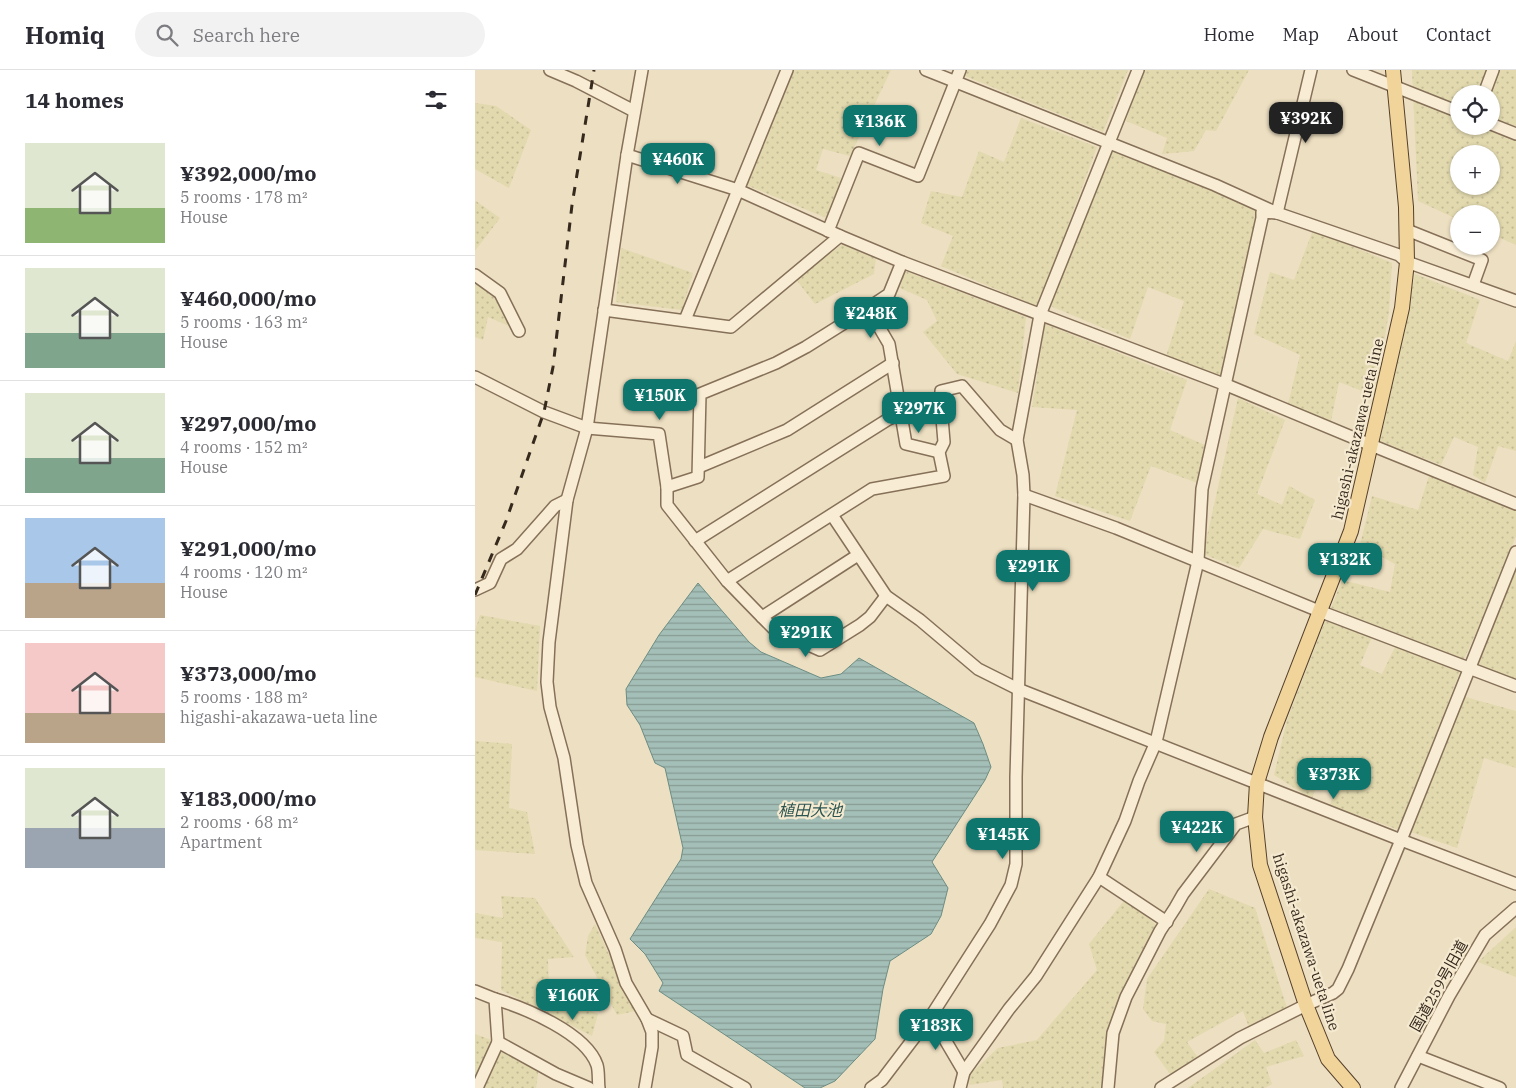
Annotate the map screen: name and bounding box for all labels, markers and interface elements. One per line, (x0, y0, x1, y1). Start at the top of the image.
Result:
search box (135, 12, 485, 57)
text: Homiq (25, 19, 105, 51)
icon: search (153, 21, 181, 49)
text: Search here (193, 23, 300, 47)
text: Home (1203, 23, 1255, 46)
text: Map (1283, 23, 1319, 46)
text: About (1347, 23, 1398, 46)
text: Contact (1426, 23, 1491, 46)
map controls (1450, 85, 1500, 255)
button: locate (1450, 85, 1500, 135)
text: 14 homes (25, 86, 124, 114)
icon: filters (422, 86, 450, 114)
pin: ¥392K (1271, 102, 1341, 144)
pin: ¥136K (845, 104, 915, 147)
text: ¥392K (1280, 108, 1332, 128)
text: ¥136K (854, 111, 906, 131)
pin: ¥460K (643, 142, 713, 185)
button: + (1450, 145, 1500, 195)
text: ¥460K (652, 149, 704, 169)
text: ¥392,000/mo (180, 159, 316, 187)
icon: home (65, 163, 125, 223)
text: 5 rooms · 178 m² (180, 187, 308, 207)
button: − (1450, 205, 1500, 255)
text: House (180, 207, 228, 227)
text: ¥460,000/mo (180, 284, 316, 312)
icon: home (65, 288, 125, 348)
pin: ¥248K (836, 296, 906, 339)
text: ¥248K (845, 303, 897, 323)
text: 5 rooms · 163 m² (180, 312, 308, 332)
text: House (180, 332, 228, 352)
street label: higashi-akazawa-ueta line (1327, 336, 1388, 521)
pin: ¥150K (625, 378, 695, 421)
text: ¥150K (634, 385, 686, 405)
pin: ¥297K (884, 392, 954, 434)
text: ¥297K (893, 398, 945, 418)
text: ¥297,000/mo (180, 409, 316, 437)
icon: home (65, 413, 125, 473)
text: 4 rooms · 152 m² (180, 437, 308, 457)
text: House (180, 457, 228, 477)
text: ¥291,000/mo (180, 534, 316, 562)
icon: home (65, 538, 125, 598)
pin: ¥132K (1310, 542, 1380, 585)
text: ¥132K (1319, 549, 1371, 569)
pin: ¥291K (998, 550, 1068, 592)
text: ¥291K (1007, 556, 1059, 576)
text: 4 rooms · 120 m² (180, 562, 308, 582)
text: House (180, 582, 228, 602)
pin: ¥291K (771, 616, 841, 658)
text: ¥291K (780, 622, 832, 642)
text: ¥373,000/mo (180, 659, 316, 687)
icon: home (65, 663, 125, 723)
text: 5 rooms · 188 m² (180, 687, 308, 707)
text: higashi-akazawa-ueta line (180, 707, 378, 727)
pin: ¥373K (1299, 758, 1369, 800)
text: ¥373K (1308, 764, 1360, 784)
text: ¥183,000/mo (180, 784, 316, 812)
icon: home (65, 788, 125, 848)
water label: 植田大池 (778, 800, 844, 820)
pin: ¥422K (1162, 810, 1232, 853)
text: 2 rooms · 68 m² (180, 812, 298, 832)
text: ¥422K (1171, 817, 1223, 837)
pin: ¥145K (968, 818, 1038, 860)
text: ¥145K (977, 824, 1029, 844)
text: Apartment (180, 832, 262, 852)
street label: higashi-akazawa-ueta line (1269, 851, 1344, 1033)
street label: 国道259号旧道 (1406, 937, 1472, 1035)
pin: ¥160K (538, 978, 608, 1021)
text: ¥160K (547, 985, 599, 1005)
pin: ¥183K (901, 1008, 971, 1051)
text: ¥183K (910, 1015, 962, 1035)

